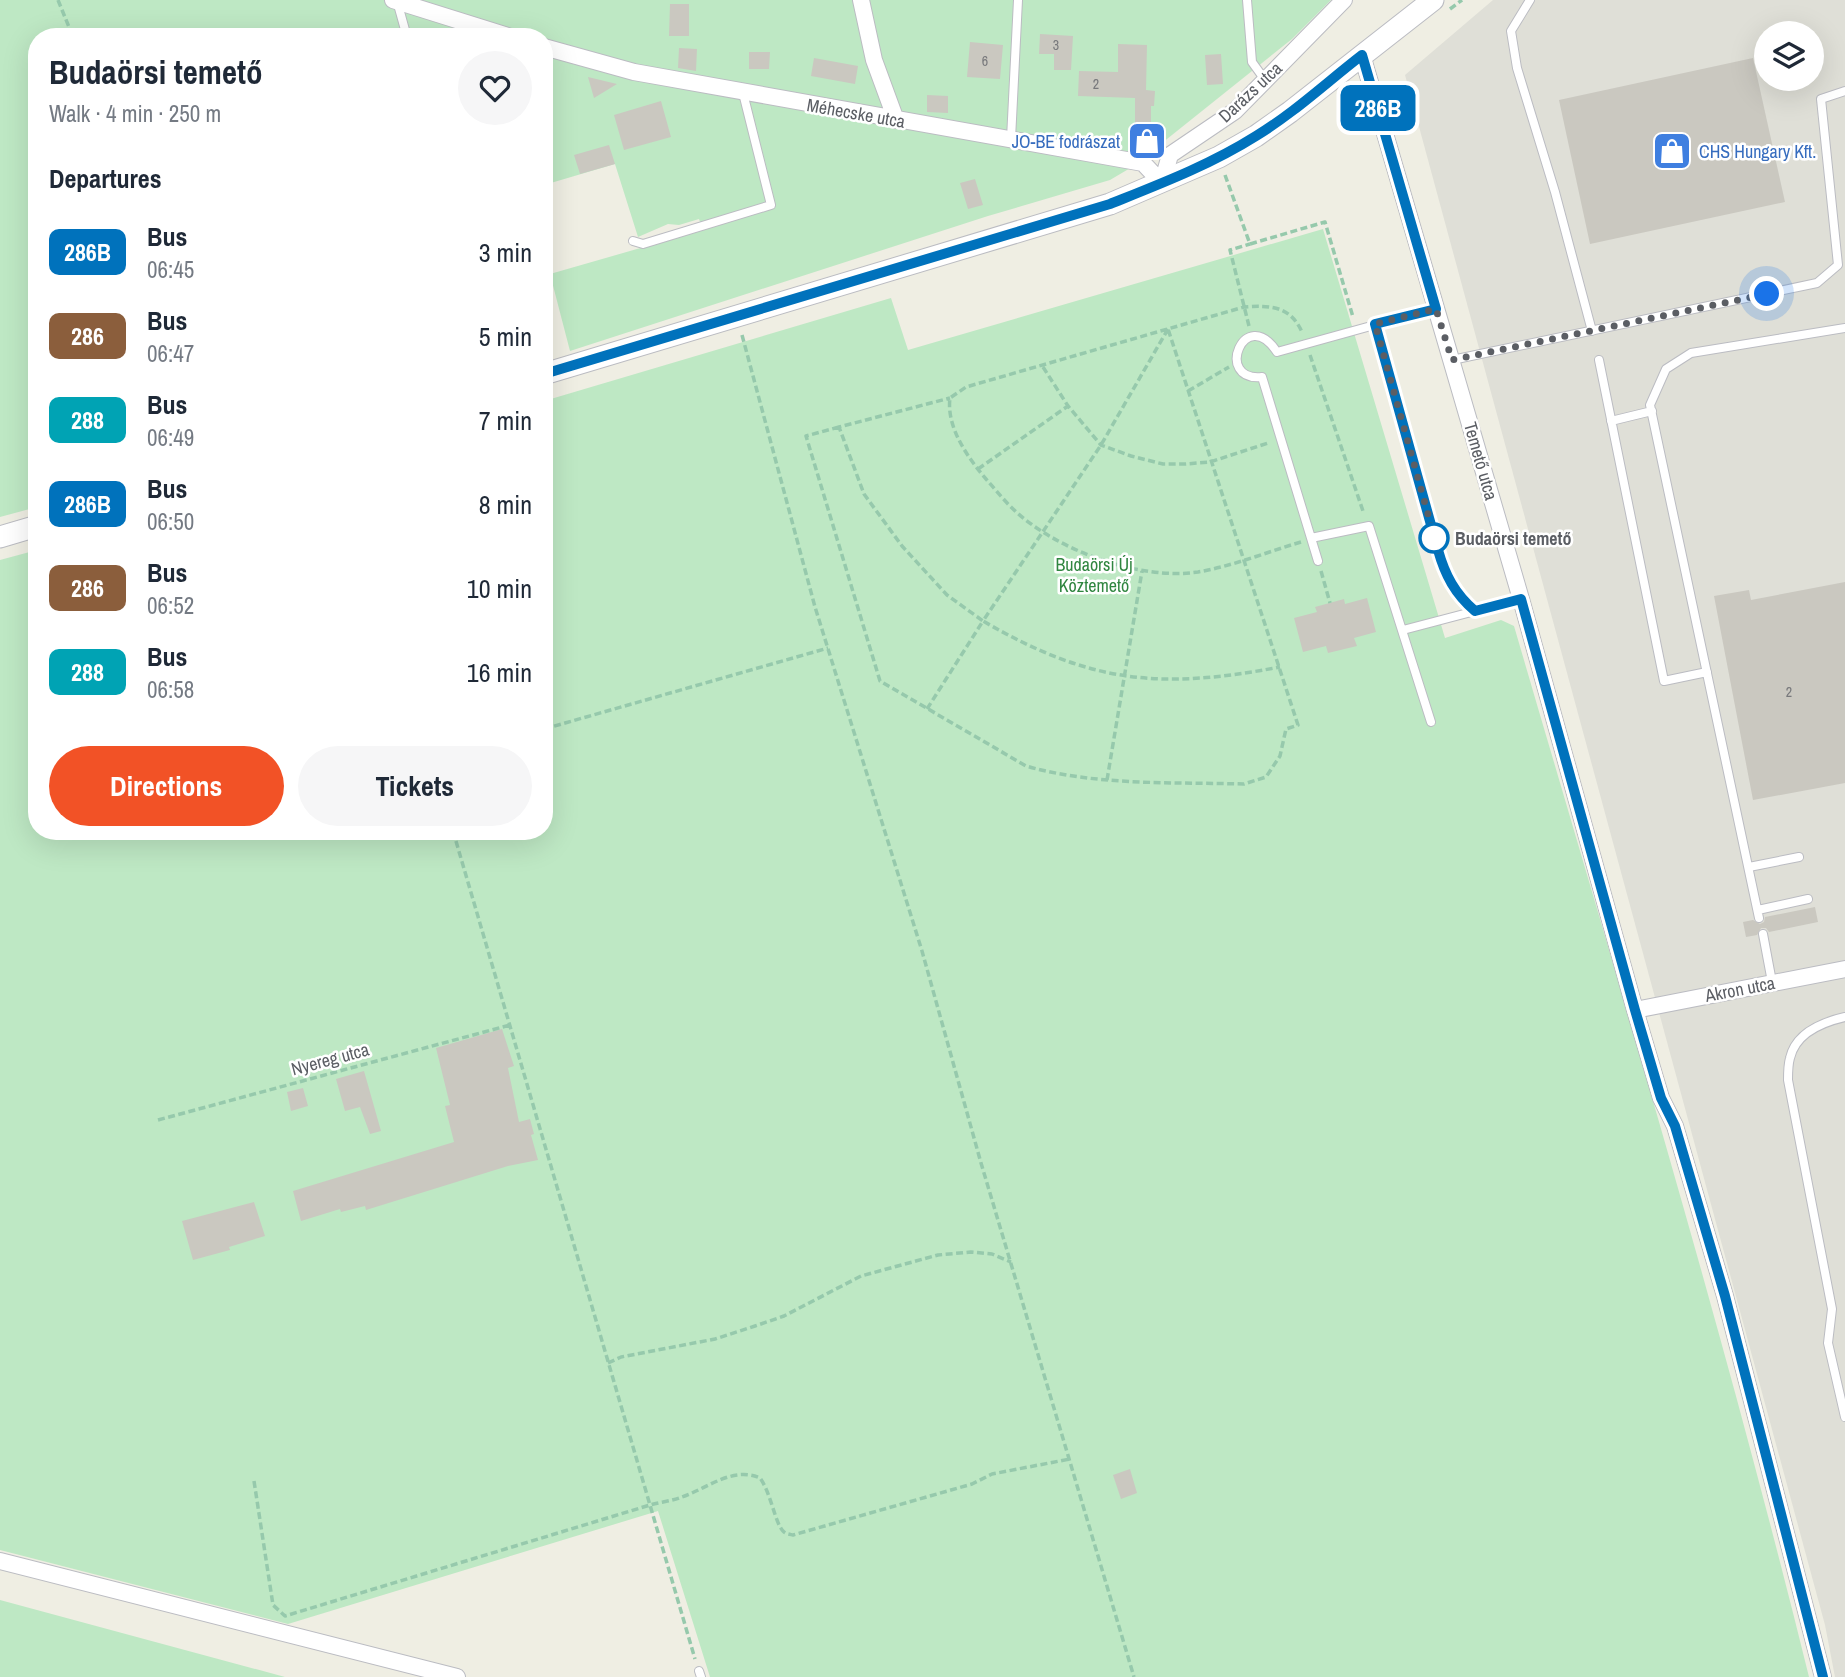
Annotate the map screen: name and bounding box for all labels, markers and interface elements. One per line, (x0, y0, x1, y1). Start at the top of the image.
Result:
map controls (1754, 21, 1824, 91)
button: layers (1754, 21, 1824, 91)
house number: 3 (1053, 36, 1059, 54)
text: Budaörsi temető (49, 50, 263, 94)
button: heart (458, 51, 532, 125)
house number: 6 (982, 52, 988, 70)
street label: Darázs utca (1213, 56, 1287, 128)
house number: 2 (1093, 75, 1099, 93)
line badge: 286B (1329, 85, 1427, 131)
street label: Méhecske utca (805, 92, 907, 134)
text: 286B (1354, 92, 1402, 124)
text: Walk · 4 min · 250 m (49, 98, 221, 129)
shop icon: JO-BE fodrászat (1126, 120, 1168, 162)
place label: JO-BE fodrászat (1012, 129, 1120, 154)
shop icon: CHS Hungary Kft. (1651, 130, 1693, 172)
place label: CHS Hungary Kft. (1699, 139, 1816, 164)
text: Departures (49, 161, 162, 196)
text: Bus (147, 219, 187, 254)
text: 3 min (479, 235, 532, 270)
text: 286B (64, 236, 111, 268)
text: 06:45 (147, 254, 194, 285)
your location (1749, 276, 1784, 311)
text: Bus (147, 303, 187, 338)
text: 5 min (479, 319, 532, 354)
text: 286 (71, 320, 104, 352)
text: 06:47 (147, 338, 194, 369)
text: Bus (147, 387, 187, 422)
text: 7 min (479, 403, 532, 438)
text: 288 (71, 404, 104, 436)
street label: Temető utca (1458, 419, 1504, 503)
text: 06:49 (147, 422, 194, 453)
text: Bus (147, 471, 187, 506)
text: 8 min (479, 487, 532, 522)
text: 286B (64, 488, 111, 520)
text: 06:50 (147, 506, 194, 537)
marker: Budaörsi temető (1419, 523, 1449, 553)
place label: Budaörsi temető (1455, 526, 1571, 551)
park label: Budaörsi Új Köztemető (1055, 552, 1133, 598)
text: Bus (147, 555, 187, 590)
text: 10 min (467, 571, 532, 606)
text: 286 (71, 572, 104, 604)
text: 06:52 (147, 590, 194, 621)
text: Bus (147, 639, 187, 674)
text: 16 min (467, 655, 532, 690)
text: 288 (71, 656, 104, 688)
text: 06:58 (147, 674, 194, 705)
house number: 2 (1786, 683, 1792, 701)
button: Directions (49, 746, 284, 826)
button: Tickets (298, 746, 532, 826)
street label: Akron utca (1702, 970, 1777, 1008)
street label: Nyereg utca (288, 1037, 372, 1081)

